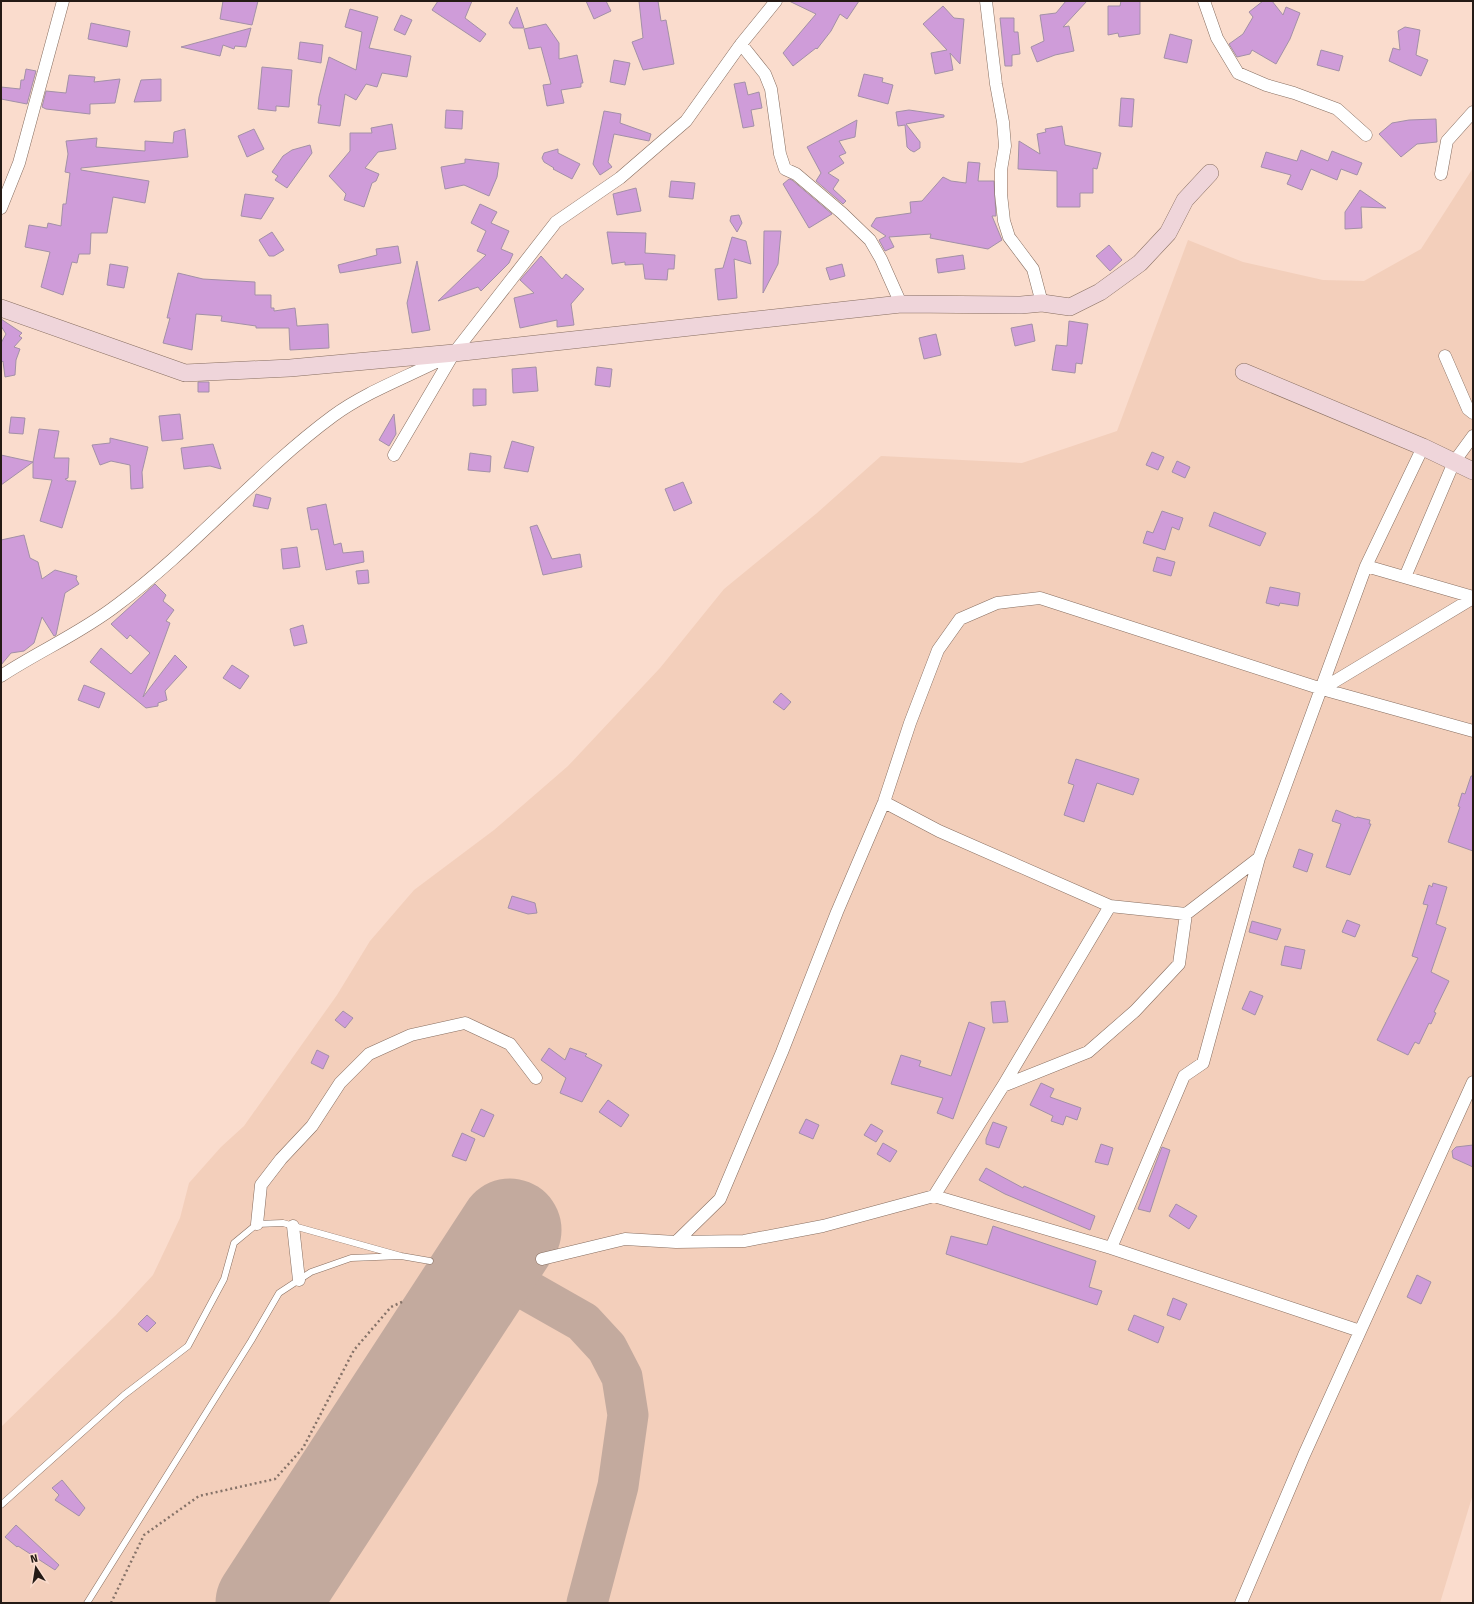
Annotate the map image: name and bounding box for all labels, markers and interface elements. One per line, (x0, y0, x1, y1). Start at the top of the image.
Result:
north arrow (16, 1548, 56, 1588)
text: N (29, 1552, 39, 1566)

